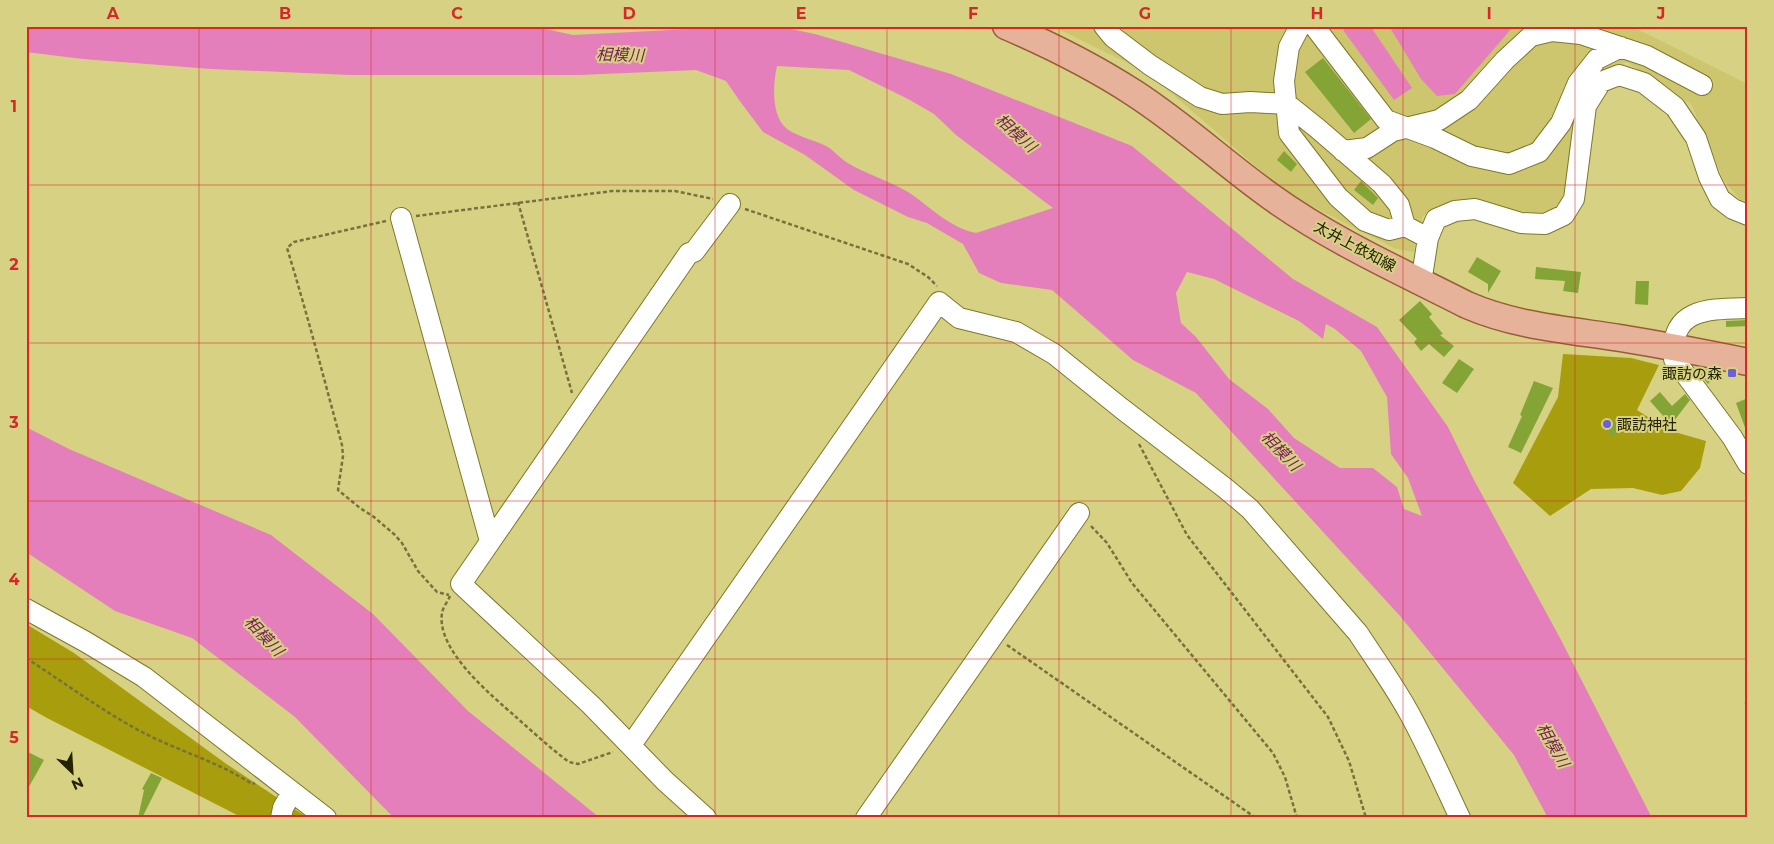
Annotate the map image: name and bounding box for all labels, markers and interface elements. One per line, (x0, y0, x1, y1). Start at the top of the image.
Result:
text: A (106, 4, 120, 23)
text: B (279, 4, 291, 23)
text: C (451, 4, 463, 23)
text: D (622, 4, 636, 23)
text: E (796, 4, 806, 23)
text: F (968, 4, 978, 23)
text: G (1139, 4, 1151, 23)
text: H (1311, 4, 1323, 23)
text: I (1486, 4, 1492, 23)
text: J (1656, 4, 1665, 23)
water label: 相模川 (596, 45, 646, 65)
text: 1 (11, 97, 17, 116)
water label: 相模川 (992, 110, 1042, 157)
street label: 太井上依知線 (1311, 216, 1399, 276)
text: 2 (9, 255, 19, 274)
place label: 諏訪の森 (1662, 364, 1722, 383)
marker: 諏訪の森 (1726, 367, 1738, 379)
text: 3 (8, 413, 19, 432)
place label: 諏訪神社 (1617, 415, 1677, 434)
marker: 諏訪神社 (1601, 418, 1613, 430)
water label: 相模川 (1257, 427, 1306, 476)
text: 4 (8, 570, 20, 589)
water label: 相模川 (241, 612, 289, 661)
water label: 相模川 (1533, 719, 1574, 772)
text: 5 (9, 728, 19, 747)
north arrow (48, 746, 98, 796)
text: N (69, 773, 86, 794)

